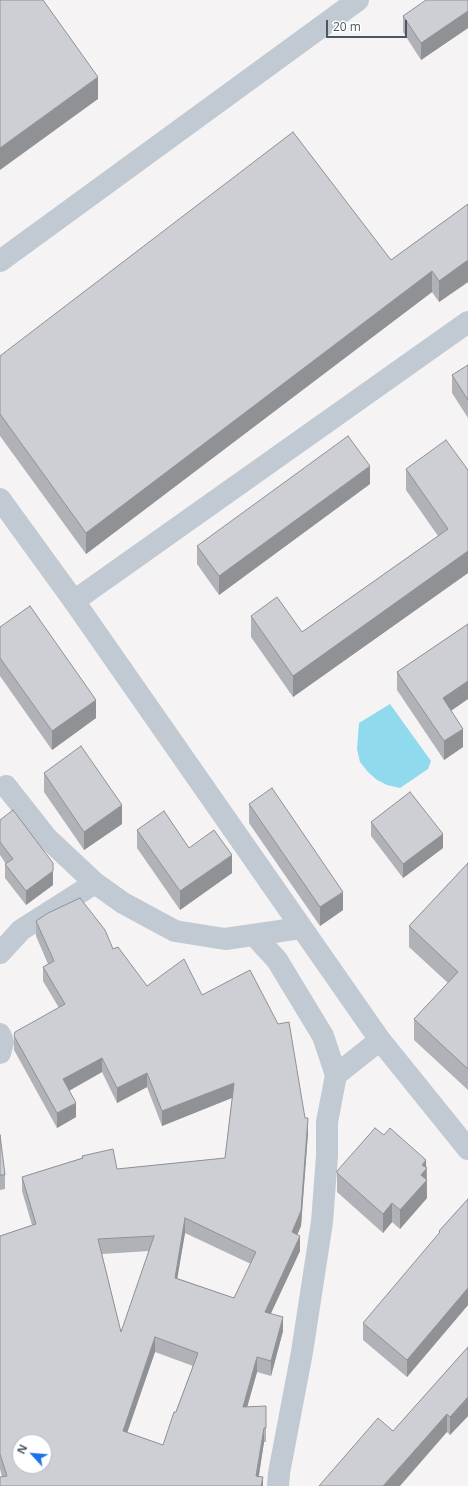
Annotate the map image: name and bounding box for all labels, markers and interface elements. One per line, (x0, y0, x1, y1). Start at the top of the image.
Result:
scale bar (328, 12, 409, 38)
text: 20 m (333, 18, 361, 35)
north arrow (12, 1434, 52, 1474)
text: N (13, 1442, 30, 1456)

